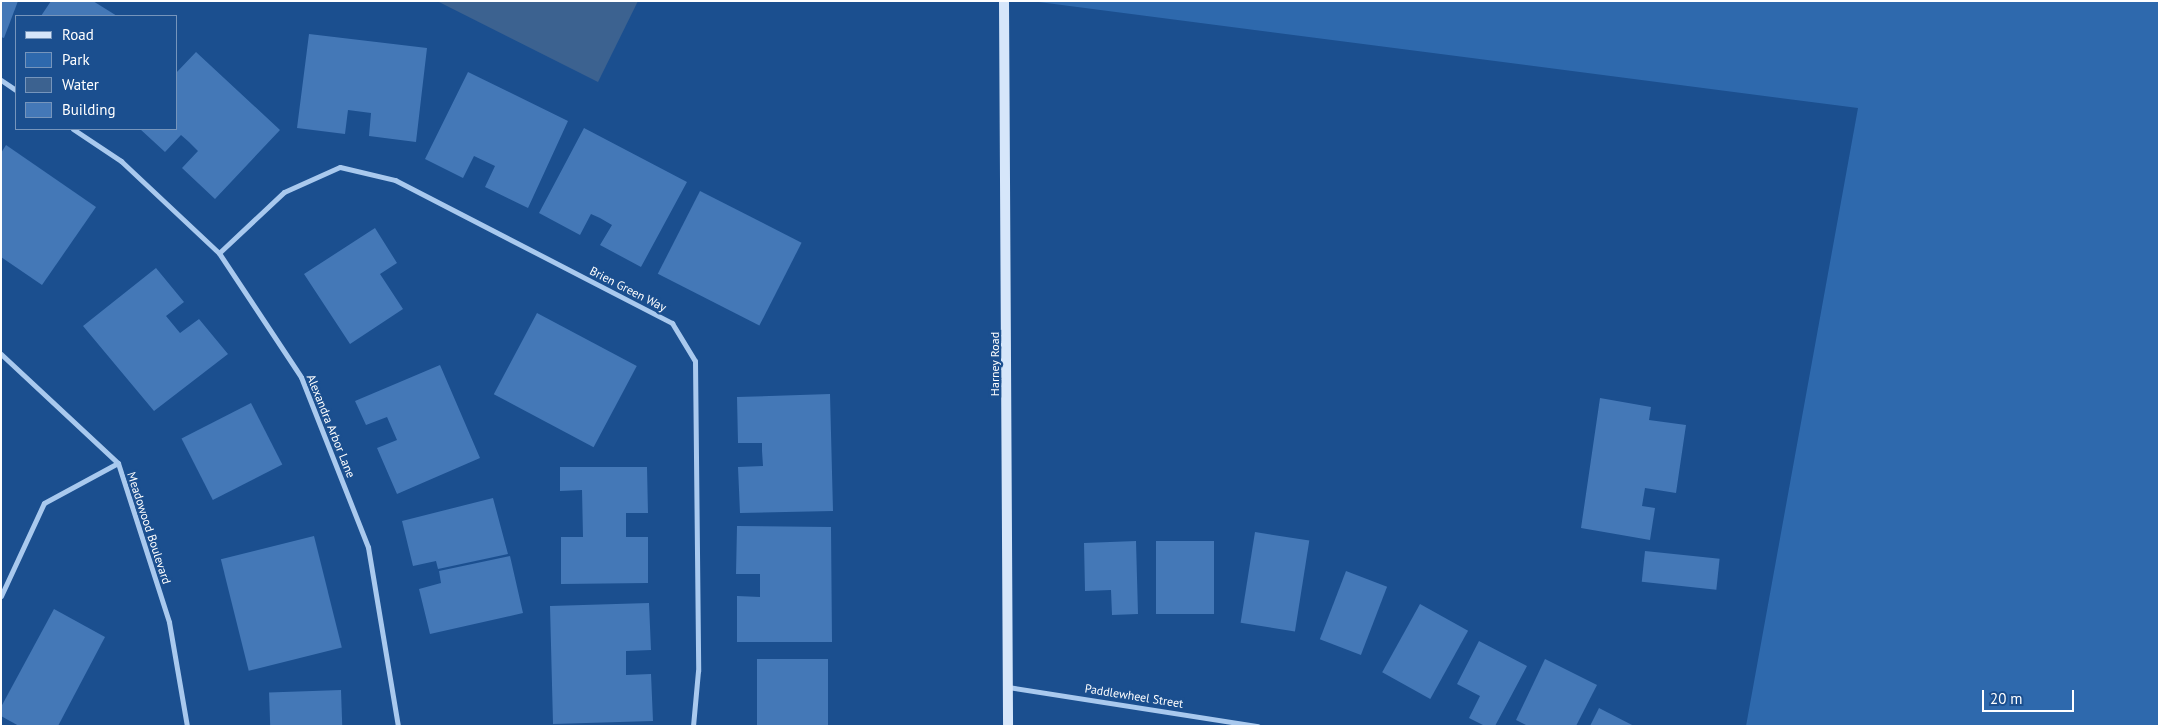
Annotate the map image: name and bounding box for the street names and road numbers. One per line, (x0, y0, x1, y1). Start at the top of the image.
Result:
street label: Brien Green Way (587, 263, 669, 315)
street label: Harney Road (988, 332, 1002, 396)
street label: Alexandra Arbor Lane (304, 372, 358, 480)
street label: Meadowood Boulevard (124, 470, 174, 586)
street label: Paddlewheel Street (1084, 681, 1184, 711)

